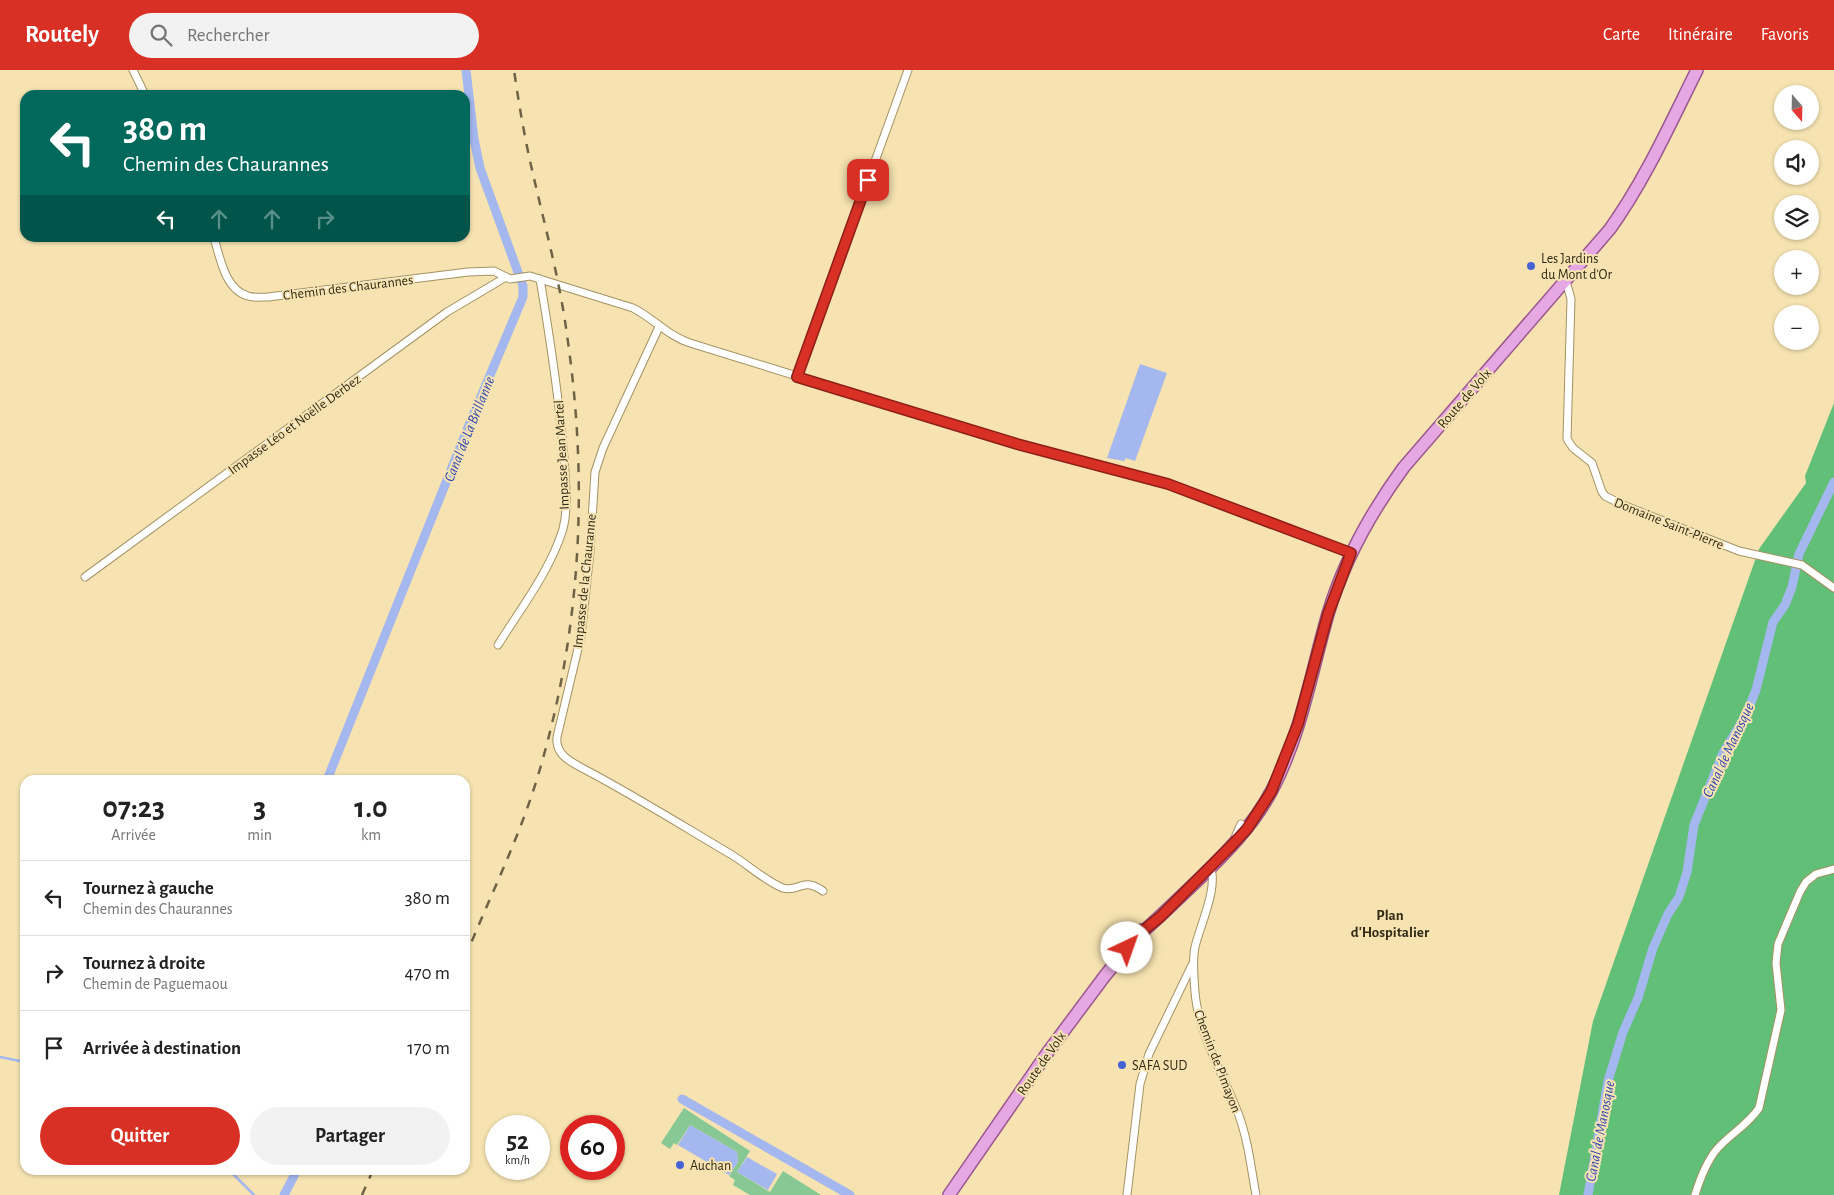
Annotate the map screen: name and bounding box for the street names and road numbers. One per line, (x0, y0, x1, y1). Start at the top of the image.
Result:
street label: Chemin des Chaurannes (282, 273, 414, 303)
street label: Route de Volx (1435, 366, 1494, 431)
street label: Impasse Léo et Noëlle Derbez (226, 372, 364, 477)
street label: Impasse Jean Martel (552, 400, 572, 510)
street label: Domaine Saint-Pierre (1612, 496, 1725, 552)
street label: Impasse de la Chauranne (571, 513, 599, 649)
street label: Chemin de Pimayon (1191, 1008, 1243, 1115)
street label: Route de Volx (1015, 1029, 1069, 1098)

